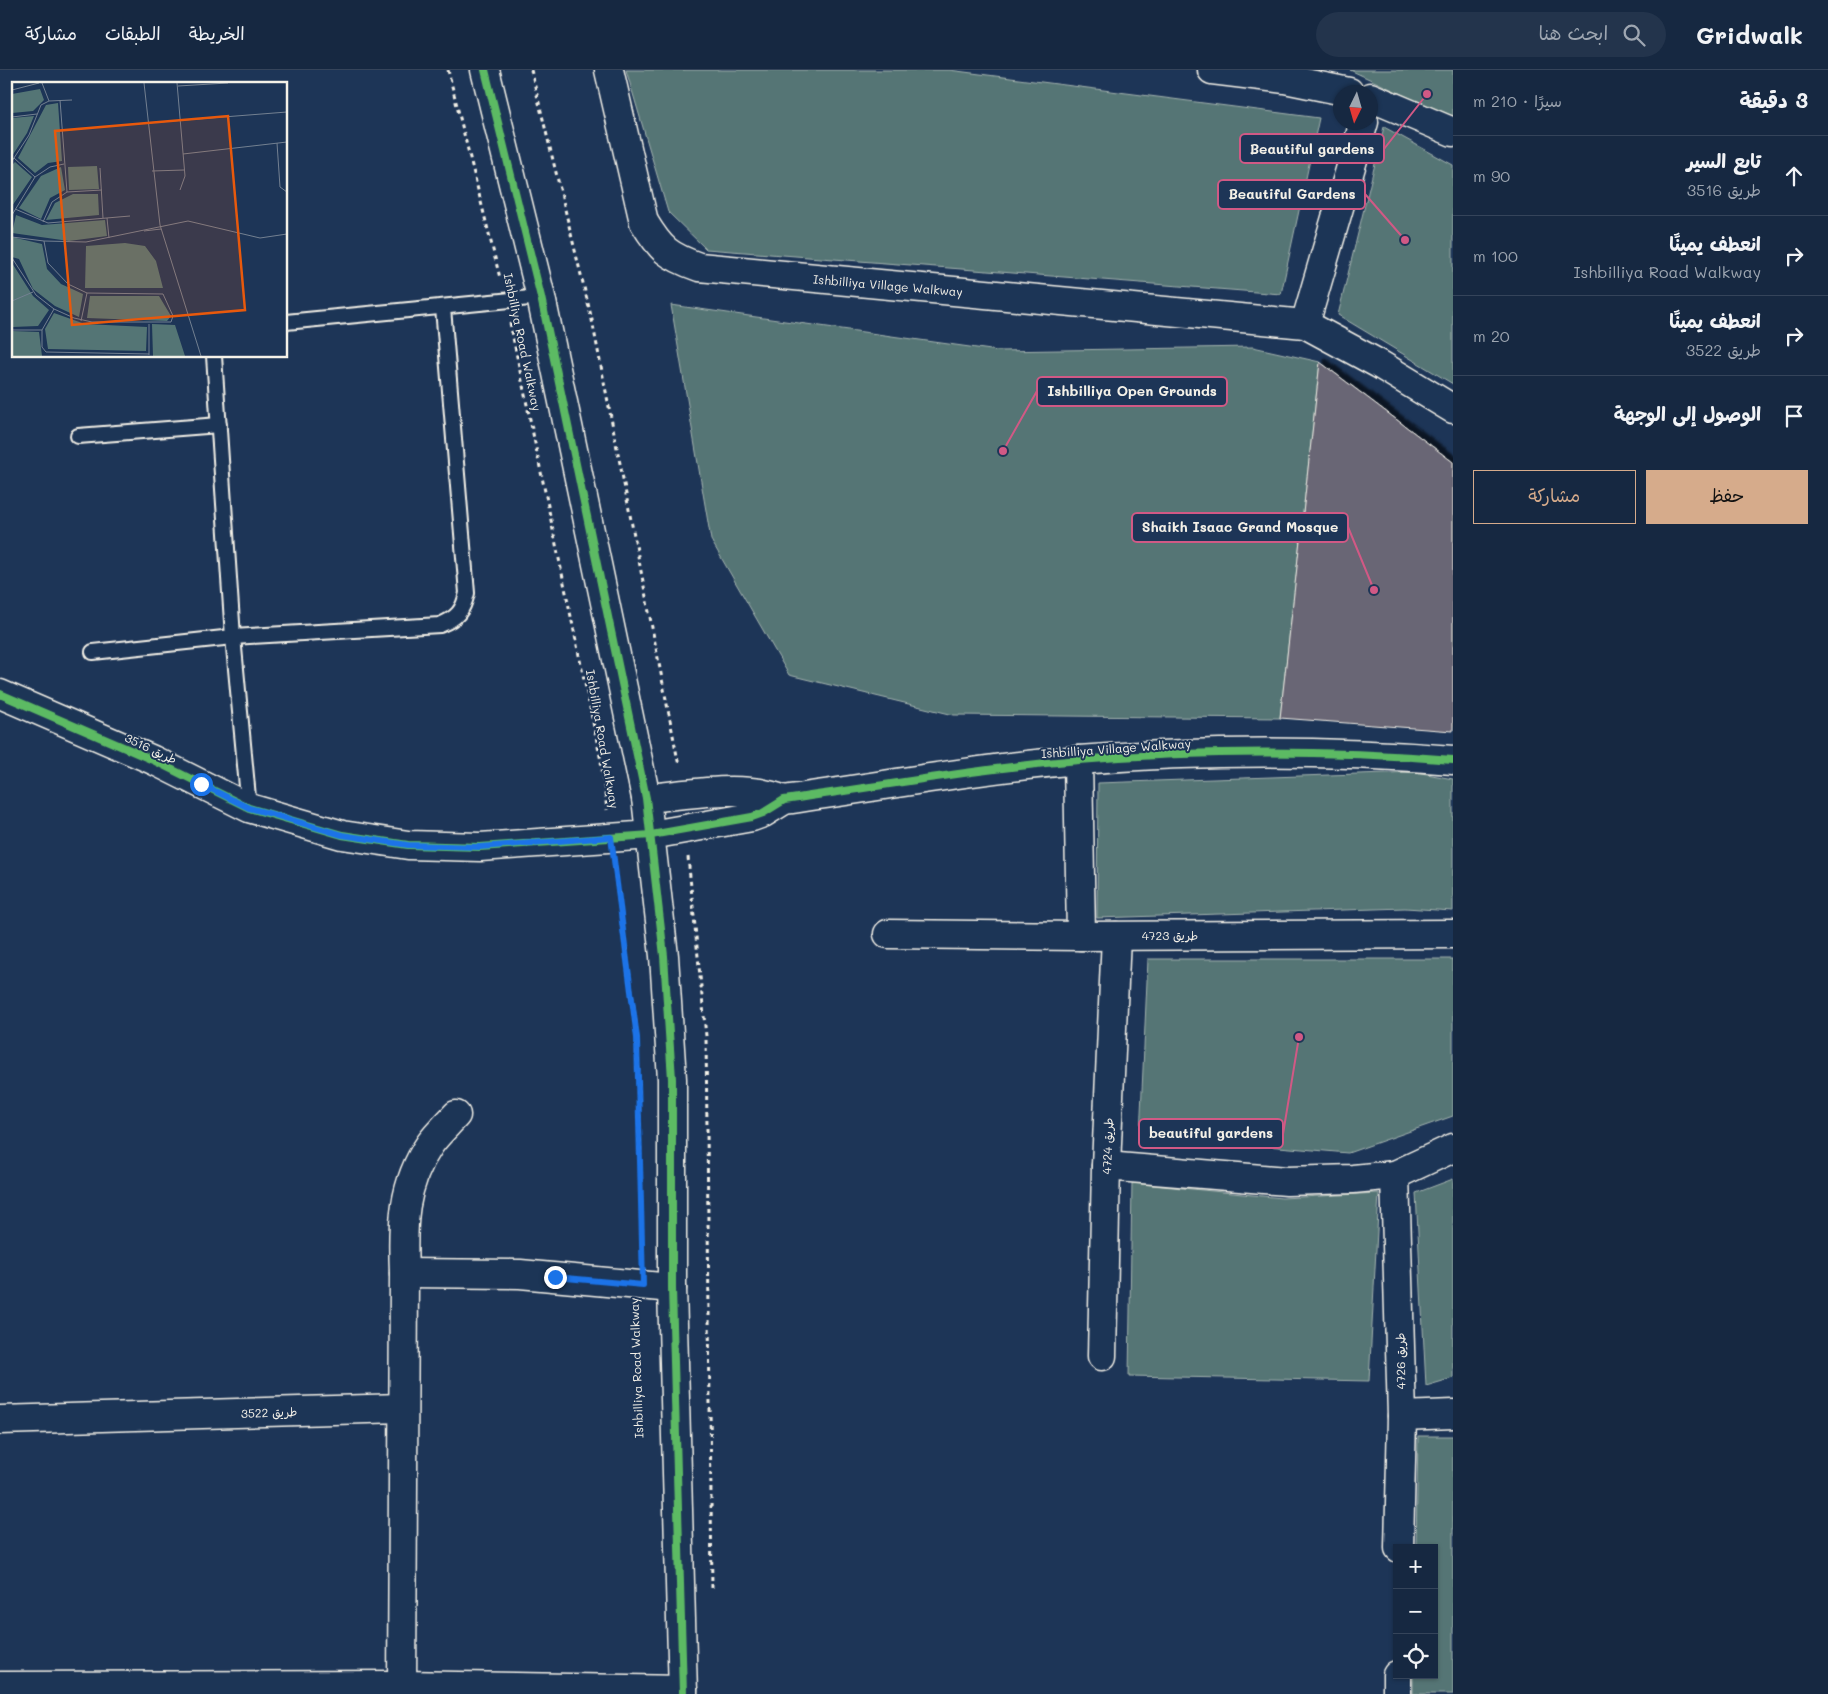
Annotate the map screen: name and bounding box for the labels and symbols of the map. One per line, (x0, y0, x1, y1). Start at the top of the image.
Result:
inset map (12, 82, 288, 358)
north arrow (1333, 85, 1378, 130)
callout: Beautiful gardens (1240, 134, 1384, 163)
text: Beautiful gardens (1250, 139, 1374, 158)
callout: Beautiful Gardens (1218, 180, 1365, 209)
text: Beautiful Gardens (1228, 184, 1356, 203)
street label: Ishbilliya Village Walkway (813, 270, 963, 300)
street label: Ishbilliya Road Walkway (501, 272, 545, 412)
callout: Ishbilliya Open Grounds (1037, 377, 1227, 406)
text: Ishbilliya Open Grounds (1047, 381, 1217, 400)
callout: Shaikh Isaac Grand Mosque (1132, 513, 1348, 542)
text: Shaikh Isaac Grand Mosque (1142, 517, 1338, 536)
street label: Ishbilliya Road Walkway (583, 668, 623, 810)
street label: طريق 3516 (122, 729, 180, 767)
street label: Ishbilliya Village Walkway (1041, 735, 1191, 761)
route start (190, 773, 213, 796)
street label: طريق 4723 (1142, 927, 1198, 943)
street label: طريق 4724 (1098, 1117, 1116, 1175)
callout: beautiful gardens (1139, 1119, 1283, 1148)
text: beautiful gardens (1149, 1123, 1273, 1142)
route end (544, 1266, 567, 1289)
street label: Ishbilliya Road Walkway (626, 1297, 646, 1439)
street label: طريق 4726 (1392, 1333, 1408, 1389)
street label: طريق 3522 (241, 1403, 297, 1421)

